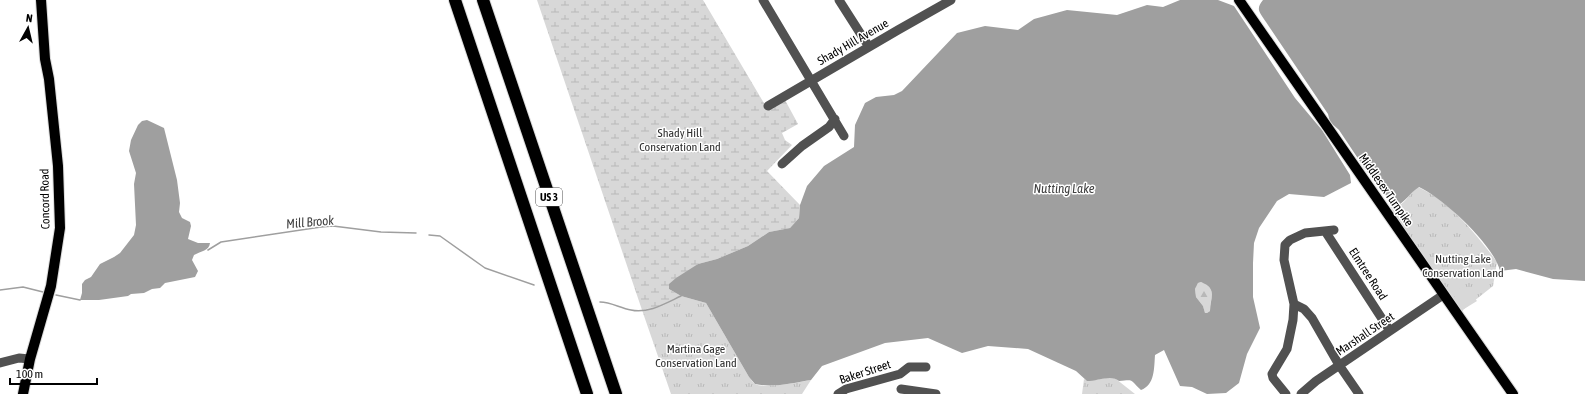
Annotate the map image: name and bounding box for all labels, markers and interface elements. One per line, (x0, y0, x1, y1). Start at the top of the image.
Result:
north arrow (8, 8, 48, 48)
text: N (25, 12, 33, 24)
street label: Shady Hill Avenue (815, 16, 891, 68)
park label: Shady Hill Conservation Land (639, 126, 721, 154)
street label: Middlesex Turnpike (1356, 151, 1416, 229)
street label: Concord Road (37, 169, 53, 229)
water label: Nutting Lake (1033, 181, 1095, 196)
road number: US 3 (536, 188, 562, 206)
water label: Mill Brook (285, 212, 335, 232)
street label: Elmtree Road (1346, 245, 1390, 303)
park label: Nutting Lake Conservation Land (1422, 252, 1504, 280)
street label: Marshall Street (1333, 309, 1397, 359)
park label: Martina Gage Conservation Land (655, 342, 737, 370)
street label: Baker Street (838, 357, 893, 387)
scale bar (10, 360, 97, 386)
text: 100 m (16, 367, 43, 381)

